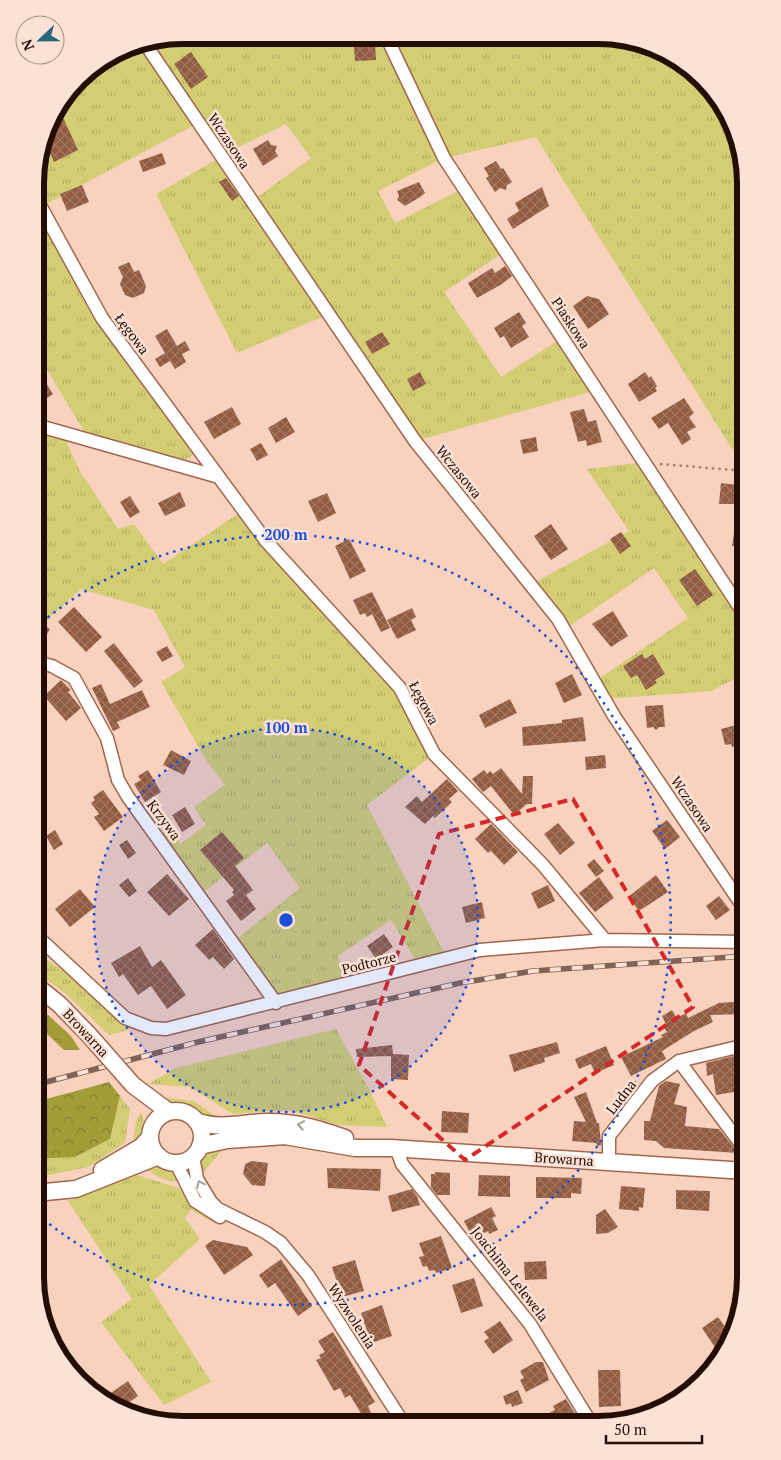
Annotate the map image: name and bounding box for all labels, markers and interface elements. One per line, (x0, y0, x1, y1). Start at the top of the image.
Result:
north arrow (15, 15, 65, 65)
text: N (17, 36, 38, 54)
street label: Wczasowa (204, 109, 255, 172)
street label: Piaskowa (548, 293, 595, 352)
street label: Łęgowa (111, 309, 154, 358)
street label: Wczasowa (432, 441, 487, 502)
text: 200 m (264, 524, 308, 544)
street label: Łęgowa (405, 678, 444, 728)
text: 100 m (264, 717, 308, 737)
street label: Wczasowa (667, 772, 718, 835)
street label: Krzywa (143, 796, 186, 844)
centre of rings (277, 911, 295, 929)
street label: Podtorze (340, 947, 398, 978)
street label: Browarna (59, 1004, 114, 1061)
street label: Ludna (601, 1076, 640, 1118)
one-way arrow (297, 1120, 305, 1130)
street label: Browarna (534, 1147, 594, 1170)
one-way arrow (196, 1180, 206, 1189)
street label: Joachima Lelewela (467, 1222, 553, 1325)
street label: Wyzwolenia (324, 1279, 381, 1352)
scale bar (606, 1412, 702, 1444)
text: 50 m (614, 1419, 647, 1439)

